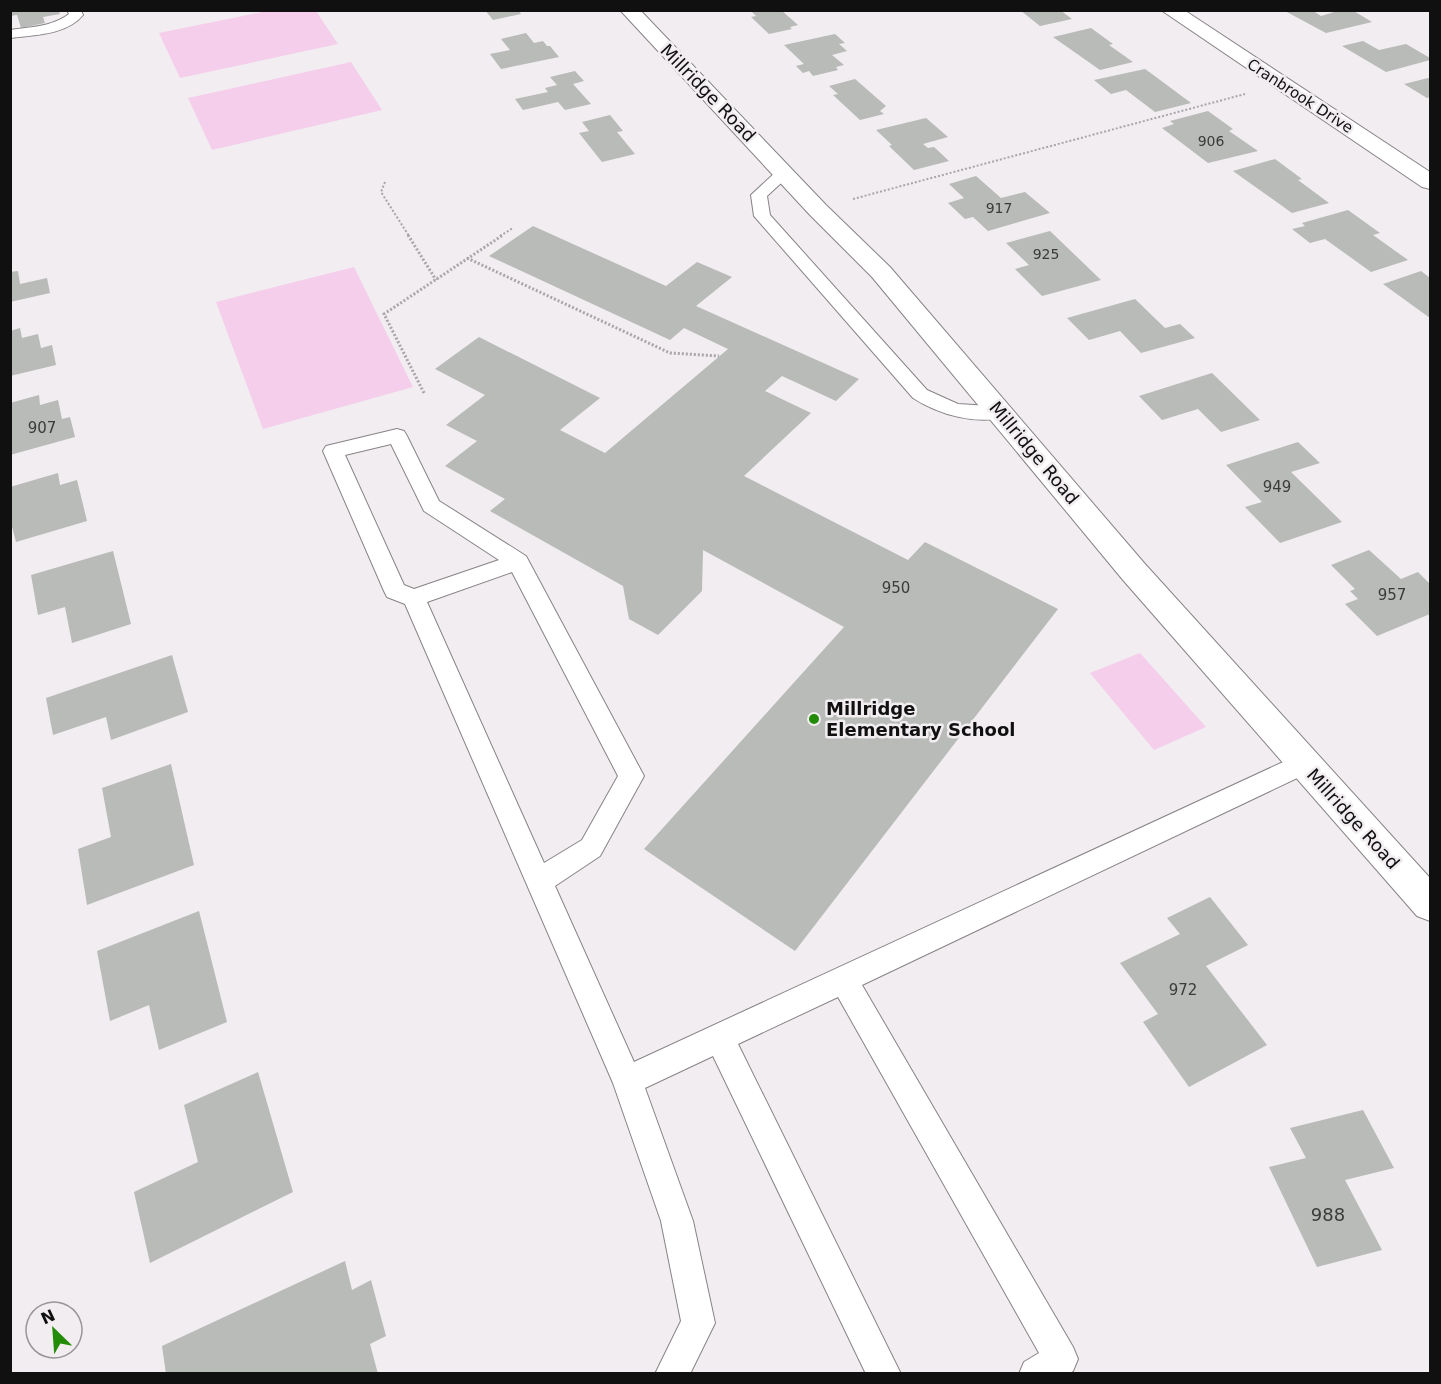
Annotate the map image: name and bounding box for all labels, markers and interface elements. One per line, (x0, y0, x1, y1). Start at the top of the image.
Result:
street label: Millridge Road (656, 39, 760, 146)
street label: Cranbrook Drive (1244, 55, 1356, 137)
house number: 906 (1198, 133, 1224, 149)
house number: 917 (986, 200, 1012, 216)
house number: 925 (1033, 246, 1059, 262)
street label: Millridge Road (985, 397, 1083, 508)
house number: 907 (28, 419, 56, 437)
house number: 949 (1263, 478, 1291, 496)
house number: 950 (882, 579, 910, 597)
house number: 957 (1378, 586, 1406, 604)
place label: Millridge Elementary School (826, 698, 1015, 740)
marker: Millridge Elementary School (807, 712, 821, 726)
street label: Millridge Road (1303, 764, 1404, 873)
house number: 972 (1169, 981, 1197, 999)
house number: 988 (1311, 1204, 1345, 1225)
north arrow (24, 1300, 84, 1360)
text: N (38, 1305, 58, 1328)

